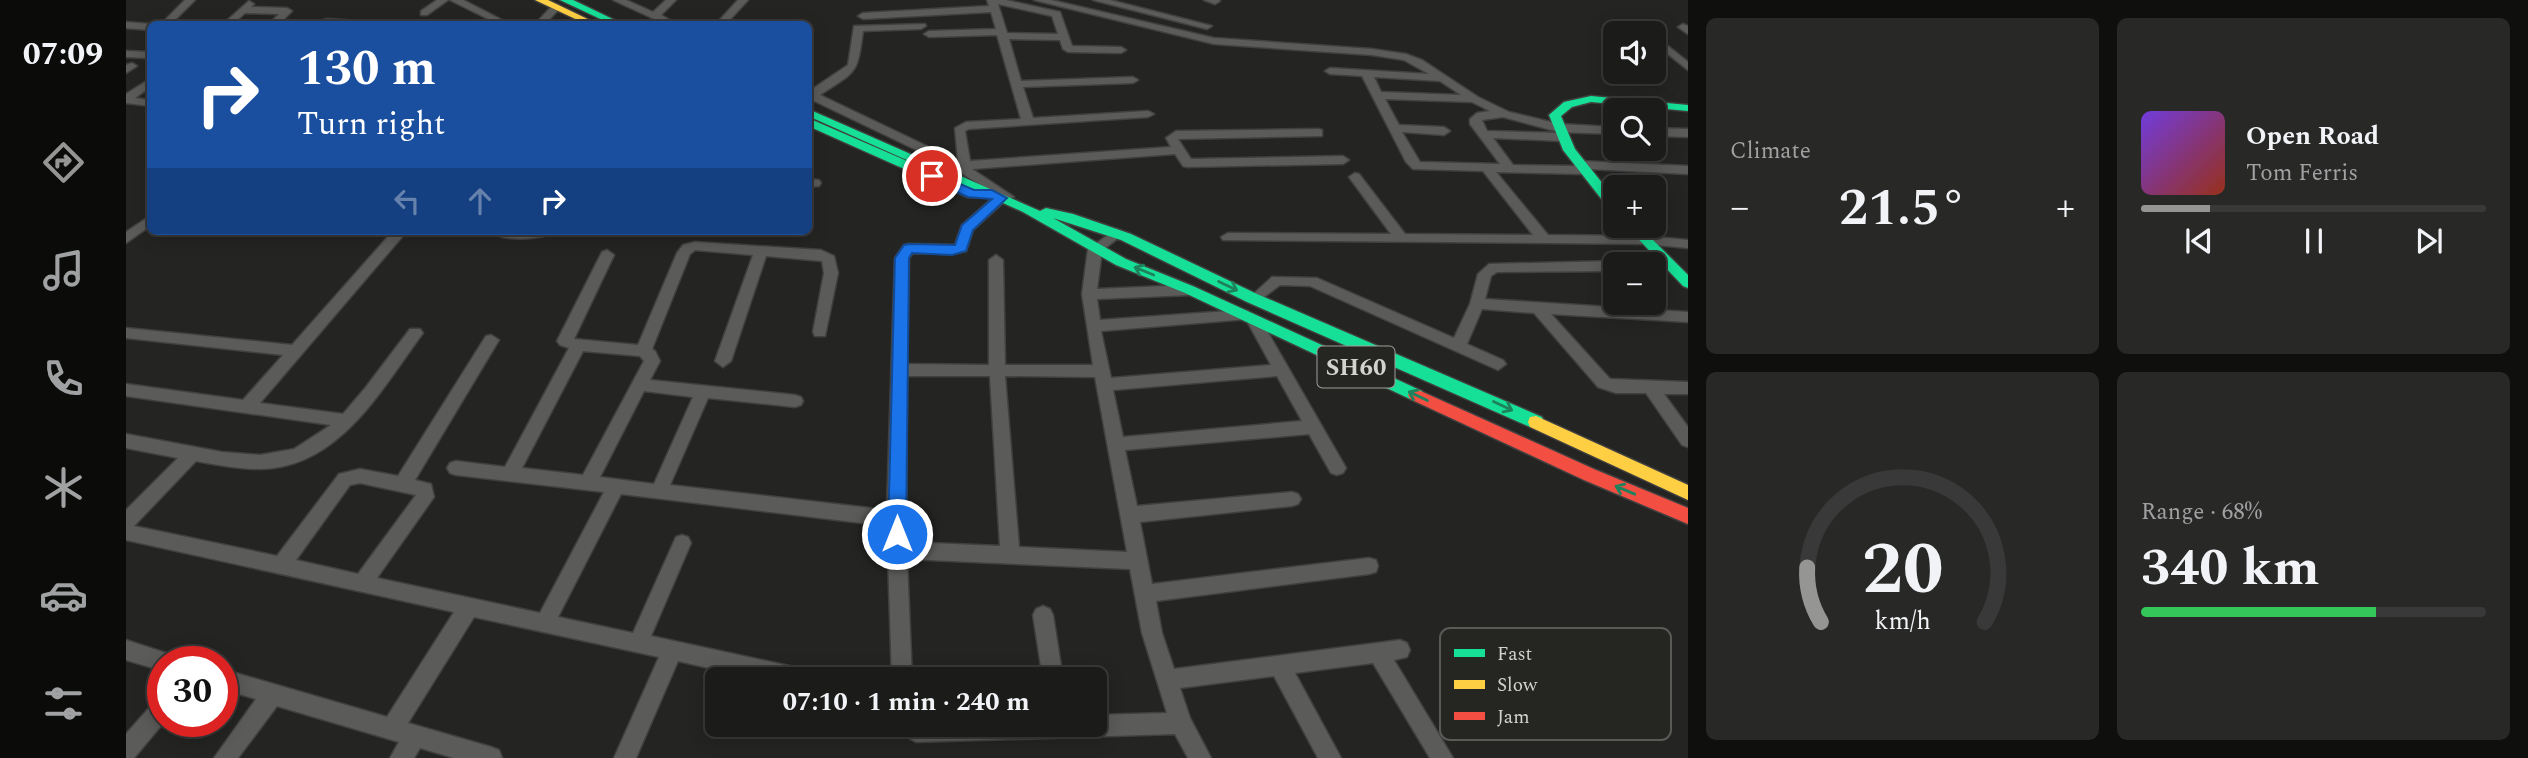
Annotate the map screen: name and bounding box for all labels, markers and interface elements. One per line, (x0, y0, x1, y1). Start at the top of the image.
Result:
map controls (1603, 21, 1666, 315)
button: sound (1603, 21, 1666, 84)
text: 07:09 (23, 30, 103, 79)
text: 130 m (297, 32, 436, 107)
icon: right (182, 49, 273, 140)
button: search (1603, 98, 1666, 161)
text: Turn right (297, 100, 445, 149)
text: Open Road (2246, 116, 2379, 156)
text: Climate (1730, 134, 1811, 169)
icon: directions (39, 138, 88, 187)
pin (902, 146, 962, 206)
text: Tom Ferris (2246, 156, 2358, 191)
icon: arrive (913, 157, 951, 195)
text: 21.5° (1839, 169, 1966, 248)
button: + (1603, 175, 1666, 238)
text: − (1730, 179, 1749, 237)
text: + (2056, 179, 2075, 237)
icon: left (388, 182, 426, 220)
icon: ahead (461, 182, 499, 220)
icon: right (534, 182, 572, 220)
icon: previous (2180, 222, 2218, 260)
icon: pause (2295, 222, 2333, 260)
icon: next (2410, 222, 2448, 260)
icon: music (39, 246, 88, 295)
button: − (1603, 252, 1666, 315)
one-way arrow (1134, 264, 1155, 277)
one-way arrow (1217, 279, 1238, 293)
road number: SH60 (1318, 346, 1394, 388)
icon: phone (39, 354, 88, 403)
one-way arrow (1408, 389, 1429, 402)
one-way arrow (1492, 400, 1513, 414)
icon: climate (39, 463, 88, 512)
one-way arrow (1615, 483, 1636, 496)
text: Range · 68% (2141, 495, 2262, 530)
position arrow (860, 497, 934, 571)
text: 20 (1862, 515, 1943, 626)
text: 340 km (2141, 529, 2320, 608)
icon: car (39, 571, 88, 620)
text: km/h (1874, 603, 1931, 641)
legend (1440, 628, 1671, 740)
text: Fast (1497, 640, 1533, 669)
speed limit sign: 30 (147, 646, 238, 737)
text: Slow (1497, 671, 1538, 700)
icon: filters (39, 679, 88, 728)
text: 07:10 · 1 min · 240 m (782, 682, 1030, 722)
text: Jam (1497, 703, 1529, 732)

